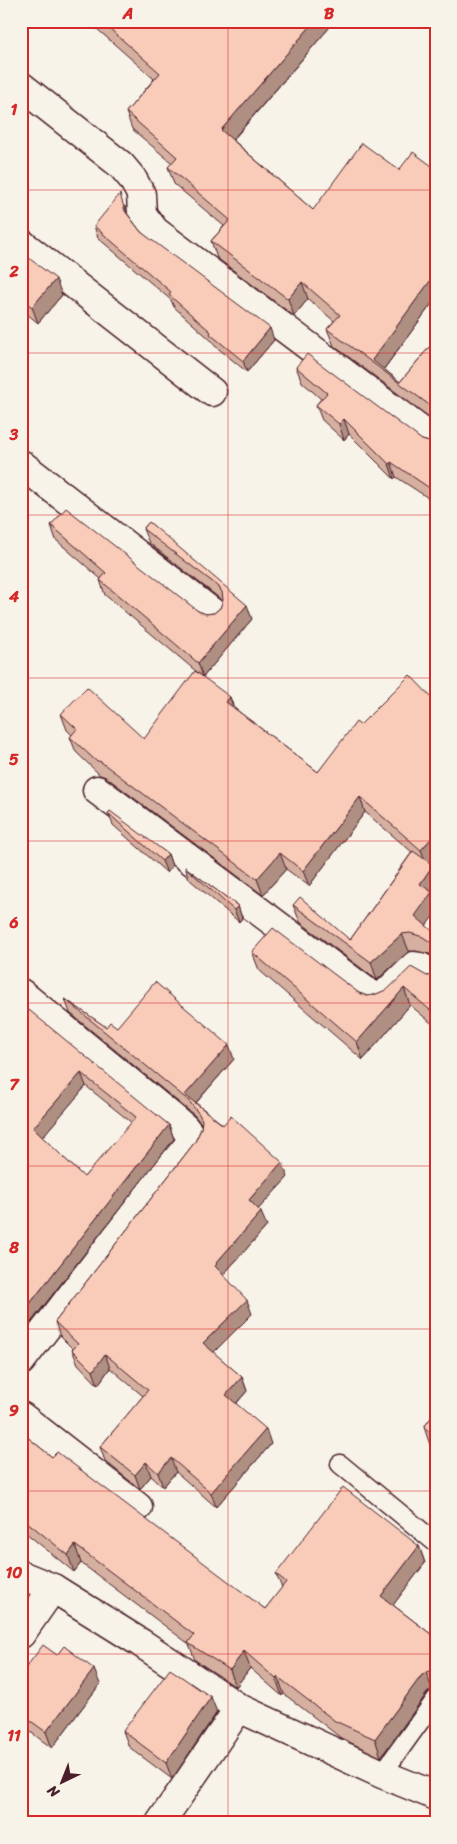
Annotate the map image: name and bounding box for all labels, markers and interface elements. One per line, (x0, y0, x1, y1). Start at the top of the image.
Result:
text: A (122, 0, 133, 28)
text: B (324, 0, 335, 28)
text: 1 (11, 95, 18, 124)
text: 2 (8, 257, 19, 286)
text: 3 (9, 420, 19, 449)
text: 4 (8, 582, 19, 611)
text: 5 (9, 745, 19, 774)
text: 6 (8, 908, 19, 937)
text: 7 (9, 1070, 20, 1099)
text: 8 (8, 1233, 19, 1262)
text: 9 (9, 1396, 19, 1425)
text: 10 (6, 1558, 22, 1587)
text: 11 (7, 1721, 21, 1750)
north arrow (38, 1756, 88, 1806)
text: N (41, 1778, 66, 1804)

